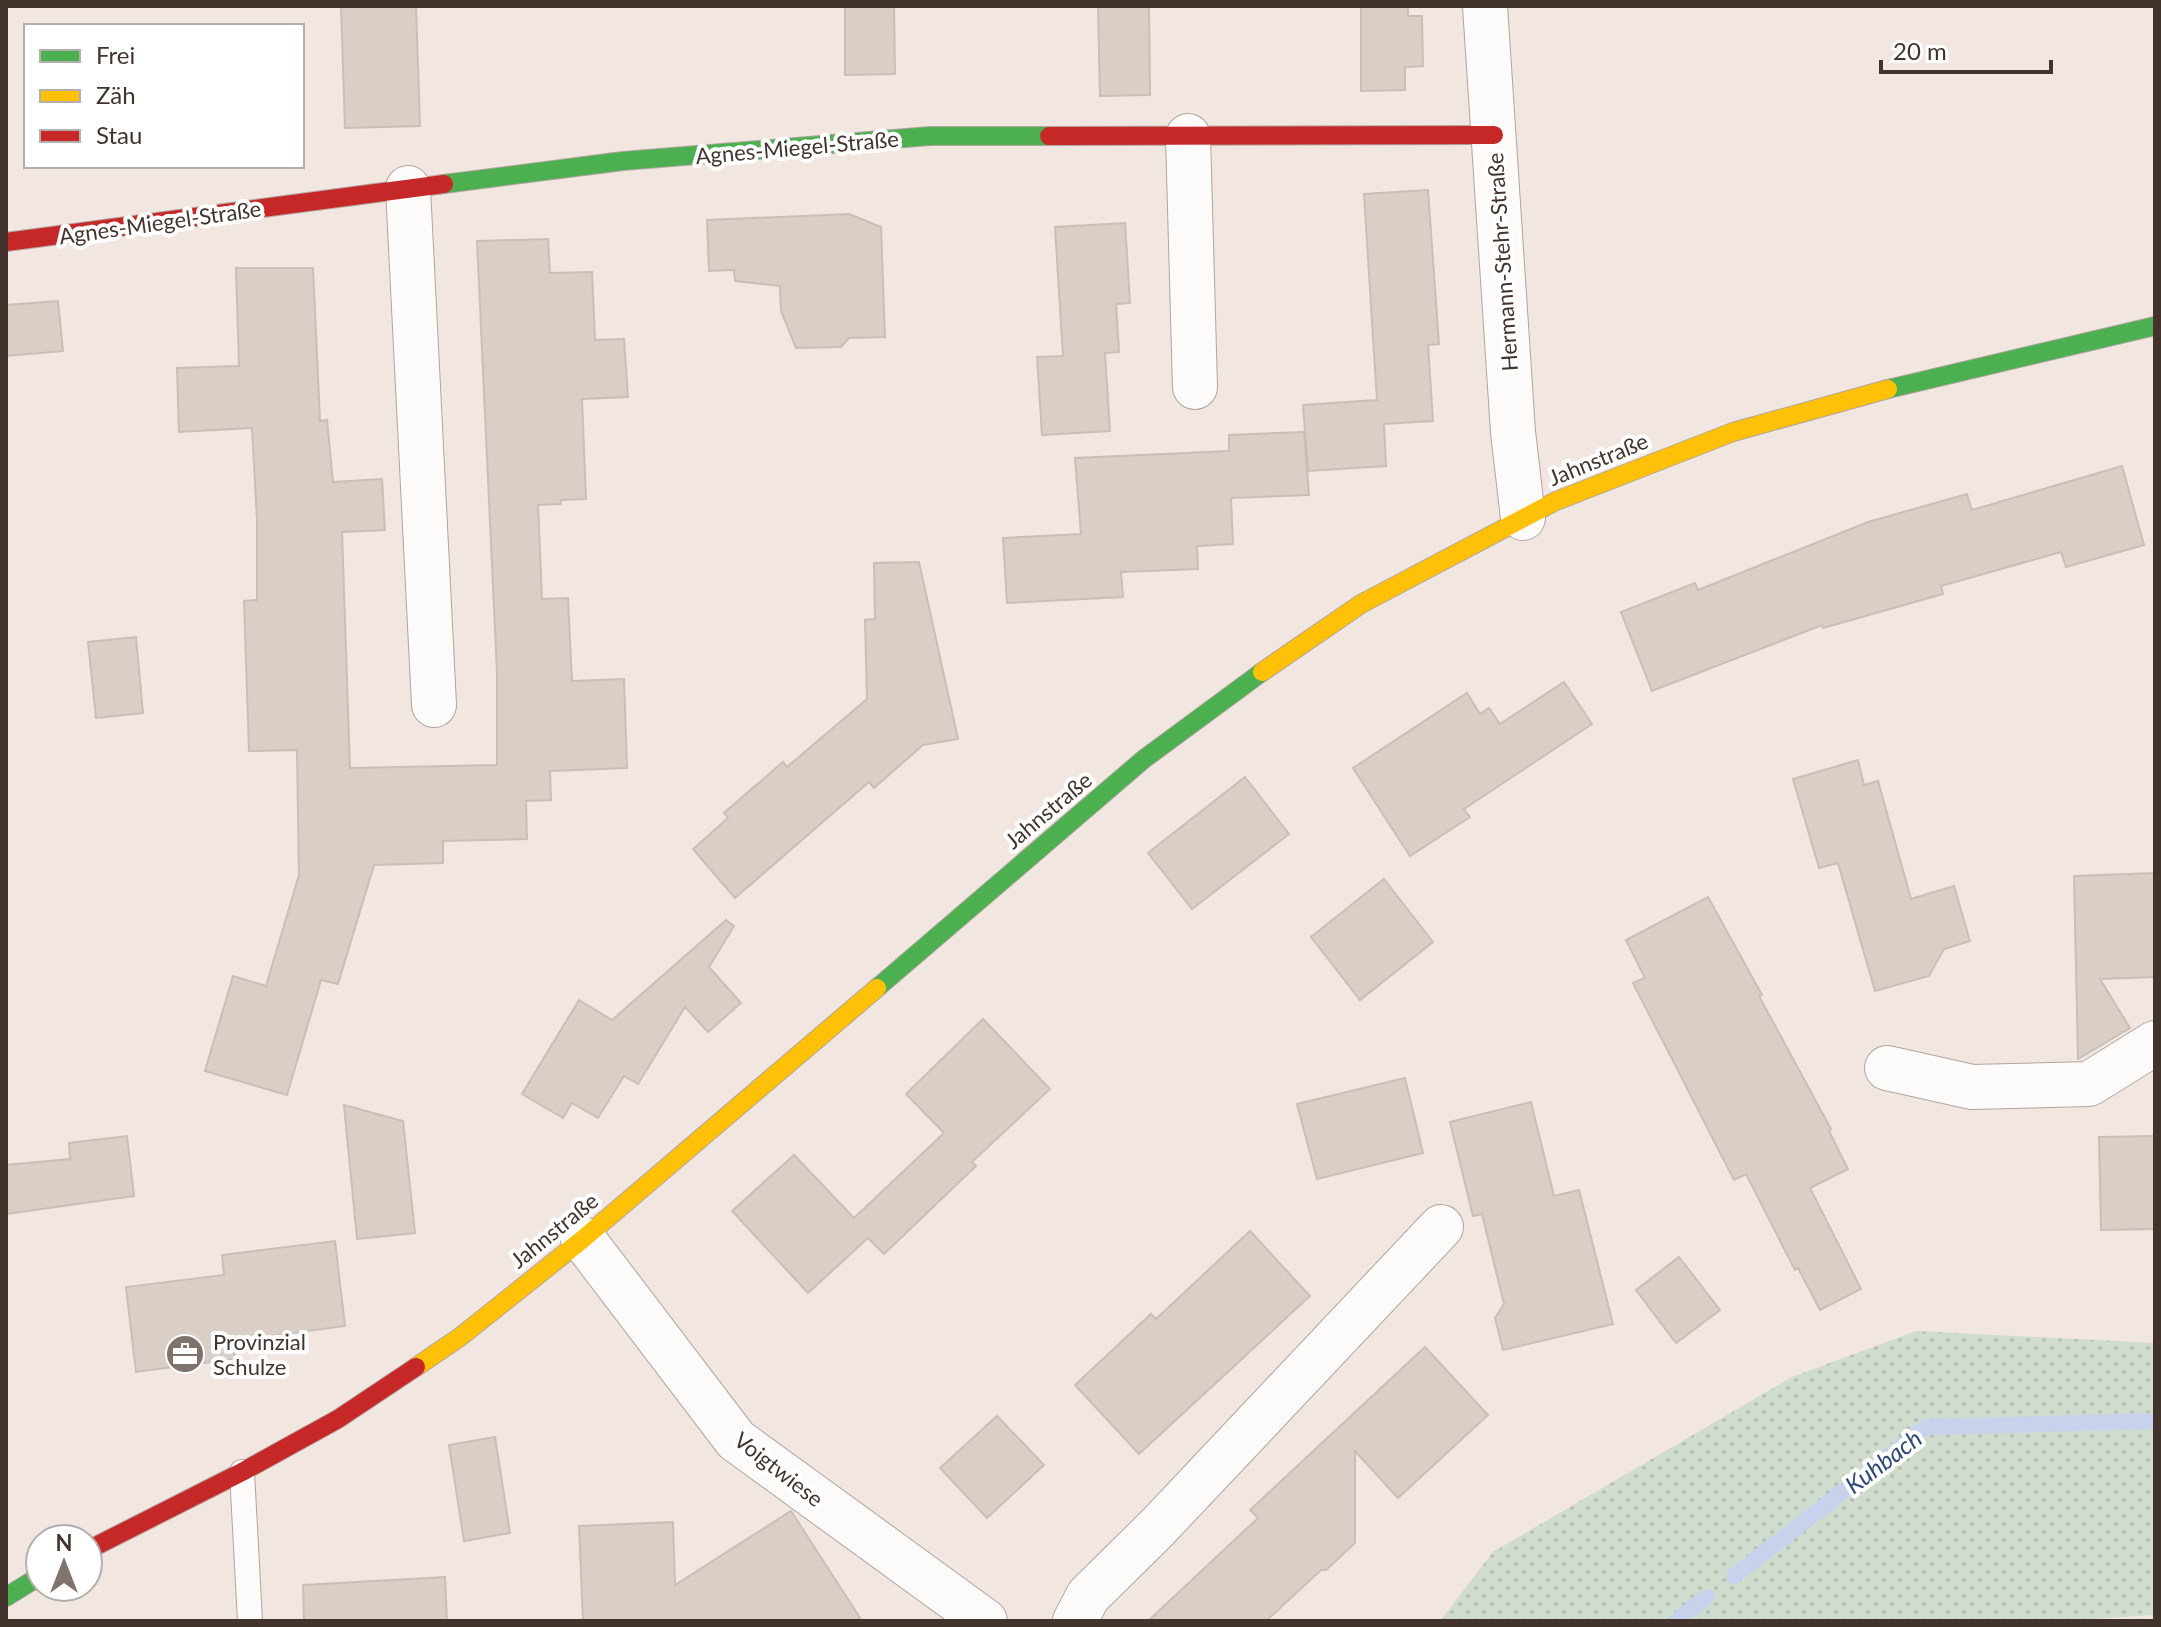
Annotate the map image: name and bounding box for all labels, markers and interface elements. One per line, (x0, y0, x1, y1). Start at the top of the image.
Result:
legend (24, 24, 304, 168)
scale bar (1881, 24, 2051, 74)
text: 20 m (1893, 36, 1947, 65)
text: Frei (96, 40, 135, 69)
text: Zäh (96, 80, 136, 109)
text: Stau (96, 120, 142, 149)
street label: Agnes-Miegel-Straße (694, 125, 900, 169)
street label: Hermann-Stehr-Straße (1481, 152, 1523, 372)
street label: Agnes-Miegel-Straße (57, 194, 263, 250)
street label: Jahnstraße (1544, 427, 1652, 491)
street label: Jahnstraße (999, 766, 1097, 854)
street label: Jahnstraße (505, 1186, 603, 1274)
place label: Provinzial Schulze (213, 1328, 306, 1380)
office icon: Provinzial Schulze (164, 1333, 206, 1375)
water label: Kuhbach (1839, 1423, 1927, 1499)
street label: Voigtwiese (729, 1426, 829, 1512)
north arrow (24, 1523, 104, 1603)
text: N (56, 1529, 72, 1556)

